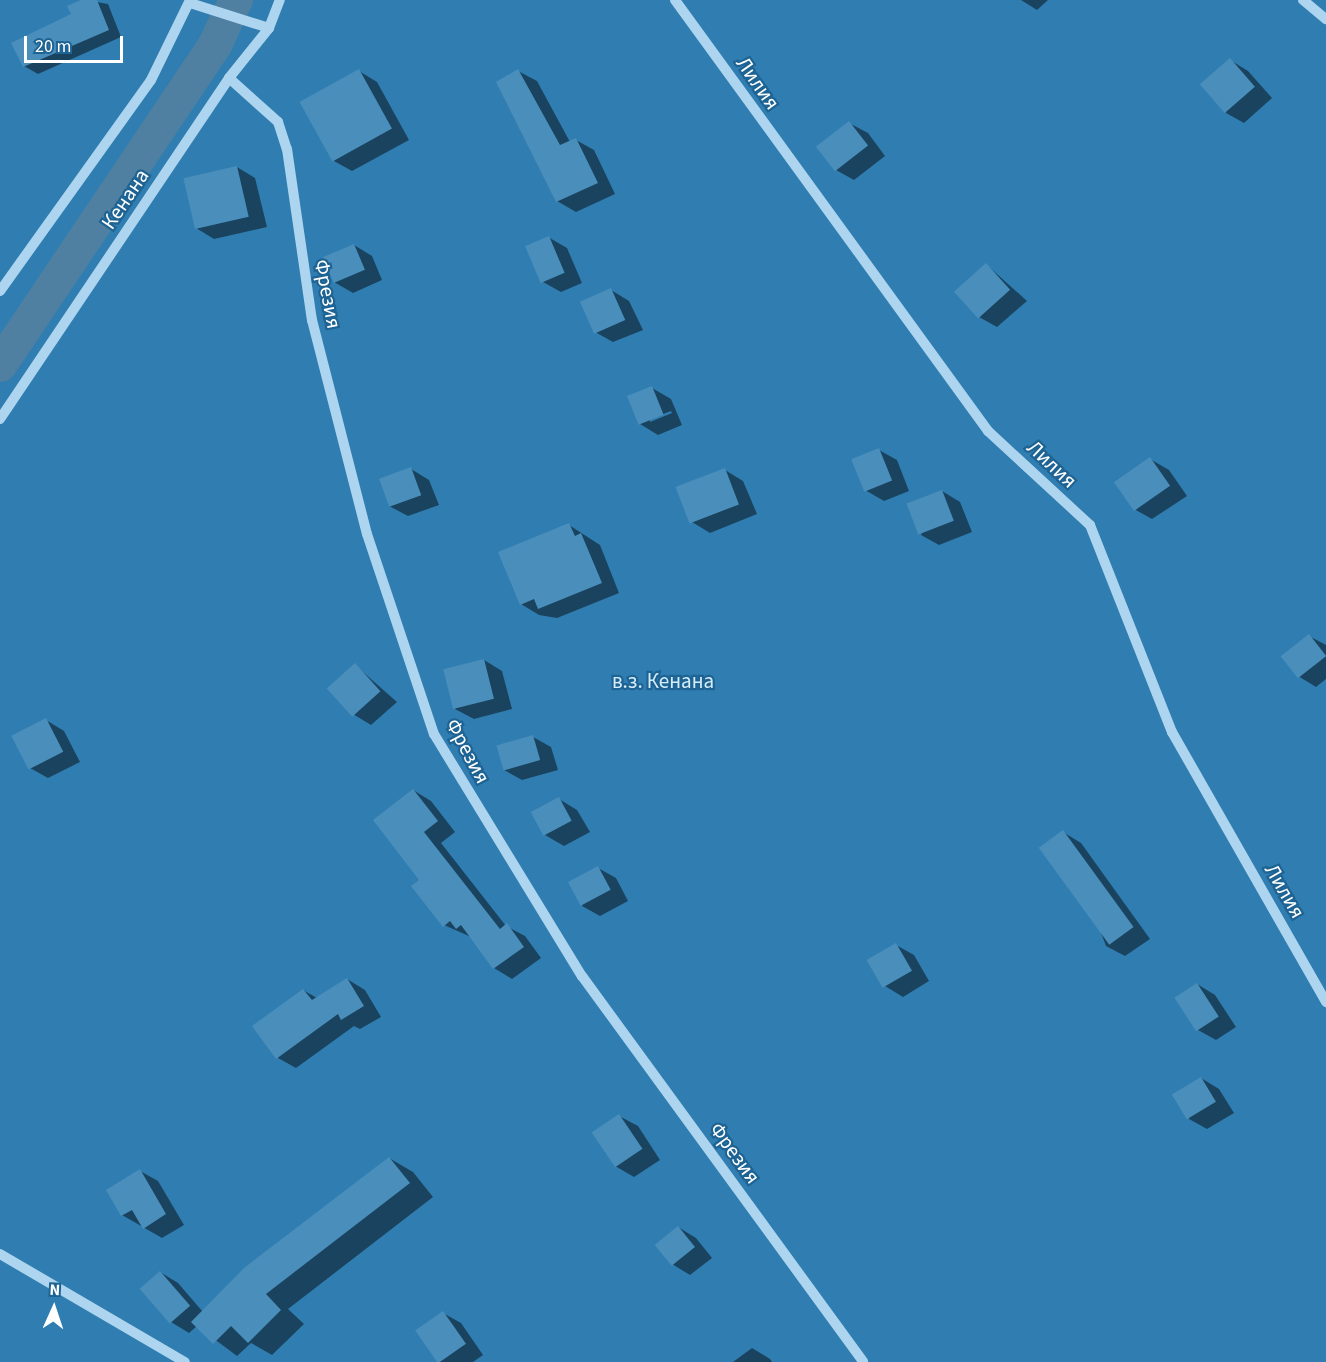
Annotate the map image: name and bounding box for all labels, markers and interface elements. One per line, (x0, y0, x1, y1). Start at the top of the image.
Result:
scale bar (27, 24, 126, 62)
text: 20 m (35, 34, 71, 59)
street label: Лилия (731, 52, 785, 114)
street label: Кенана (96, 164, 154, 234)
street label: Фрезия (309, 257, 347, 331)
street label: Лилия (1022, 435, 1082, 493)
park label: в.з. Кенана (612, 668, 714, 694)
street label: Фрезия (441, 714, 495, 788)
street label: Лилия (1259, 859, 1311, 923)
street label: Фрезия (704, 1117, 766, 1189)
north arrow (24, 1278, 84, 1338)
text: N (49, 1279, 61, 1301)

